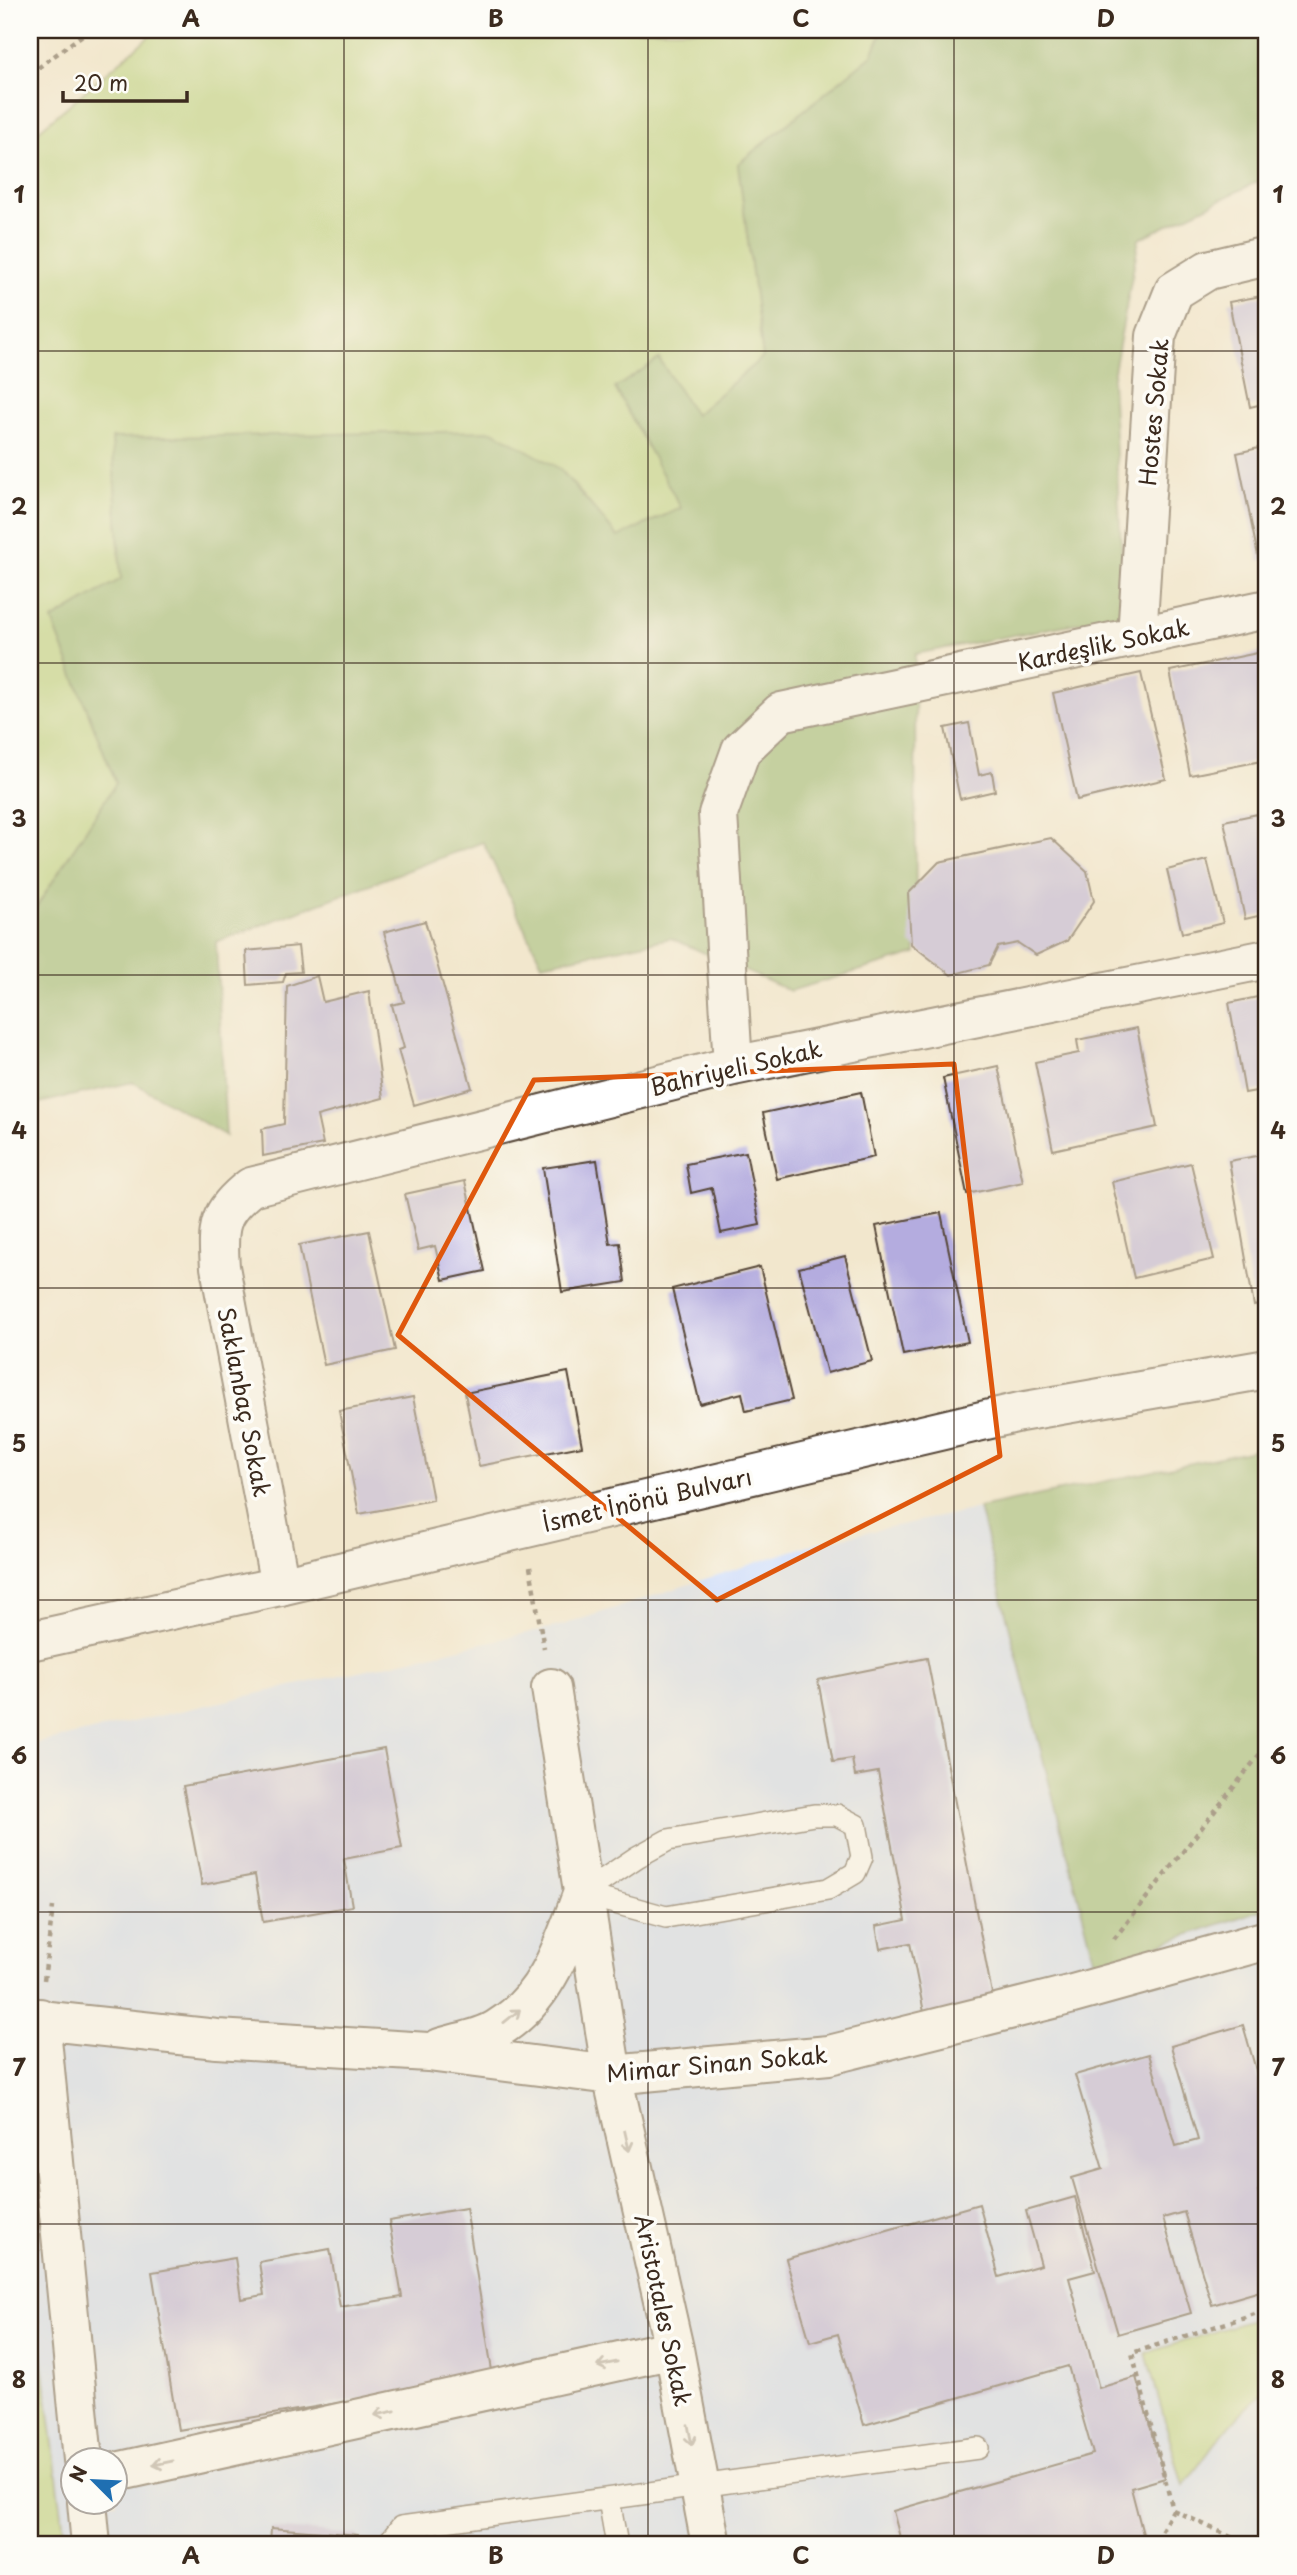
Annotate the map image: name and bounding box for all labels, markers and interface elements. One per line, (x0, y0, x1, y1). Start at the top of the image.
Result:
text: A (182, 0, 200, 35)
text: B (488, 0, 504, 35)
text: C (792, 0, 810, 35)
text: D (1097, 0, 1115, 35)
scale bar (63, 60, 187, 104)
text: 20 m (74, 66, 128, 98)
text: 1 (14, 176, 25, 211)
text: 1 (1273, 176, 1284, 211)
street label: Hostes Sokak (1129, 337, 1177, 487)
text: 2 (11, 488, 27, 523)
text: 2 (1270, 488, 1286, 523)
street label: Kardeşlik Sokak (1014, 609, 1192, 679)
text: 3 (11, 800, 27, 835)
text: 3 (1270, 800, 1286, 835)
street label: Bahriyeli Sokak (647, 1030, 825, 1104)
text: 4 (11, 1112, 27, 1147)
text: 4 (1270, 1112, 1286, 1147)
street label: Saklanbaç Sokak (209, 1304, 281, 1500)
text: 5 (12, 1425, 26, 1460)
text: 5 (1271, 1425, 1285, 1460)
street label: İsmet İnönü Bulvarı (539, 1458, 755, 1540)
text: 6 (11, 1737, 27, 1772)
text: 6 (1270, 1737, 1286, 1772)
one-way arrow (503, 2009, 521, 2024)
street label: Mimar Sinan Sokak (605, 2036, 829, 2090)
text: 7 (12, 2049, 26, 2084)
text: 7 (1271, 2049, 1285, 2084)
one-way arrow (620, 2129, 634, 2152)
street label: Aristotales Sokak (627, 2211, 701, 2409)
one-way arrow (596, 2358, 619, 2371)
text: 8 (12, 2361, 26, 2396)
text: 8 (1271, 2361, 1285, 2396)
one-way arrow (374, 2407, 397, 2421)
one-way arrow (684, 2423, 698, 2446)
north arrow (60, 2446, 130, 2516)
one-way arrow (152, 2456, 175, 2470)
text: N (62, 2461, 93, 2486)
text: A (182, 2537, 200, 2572)
text: B (488, 2537, 504, 2572)
text: C (792, 2537, 810, 2572)
text: D (1097, 2537, 1115, 2572)

